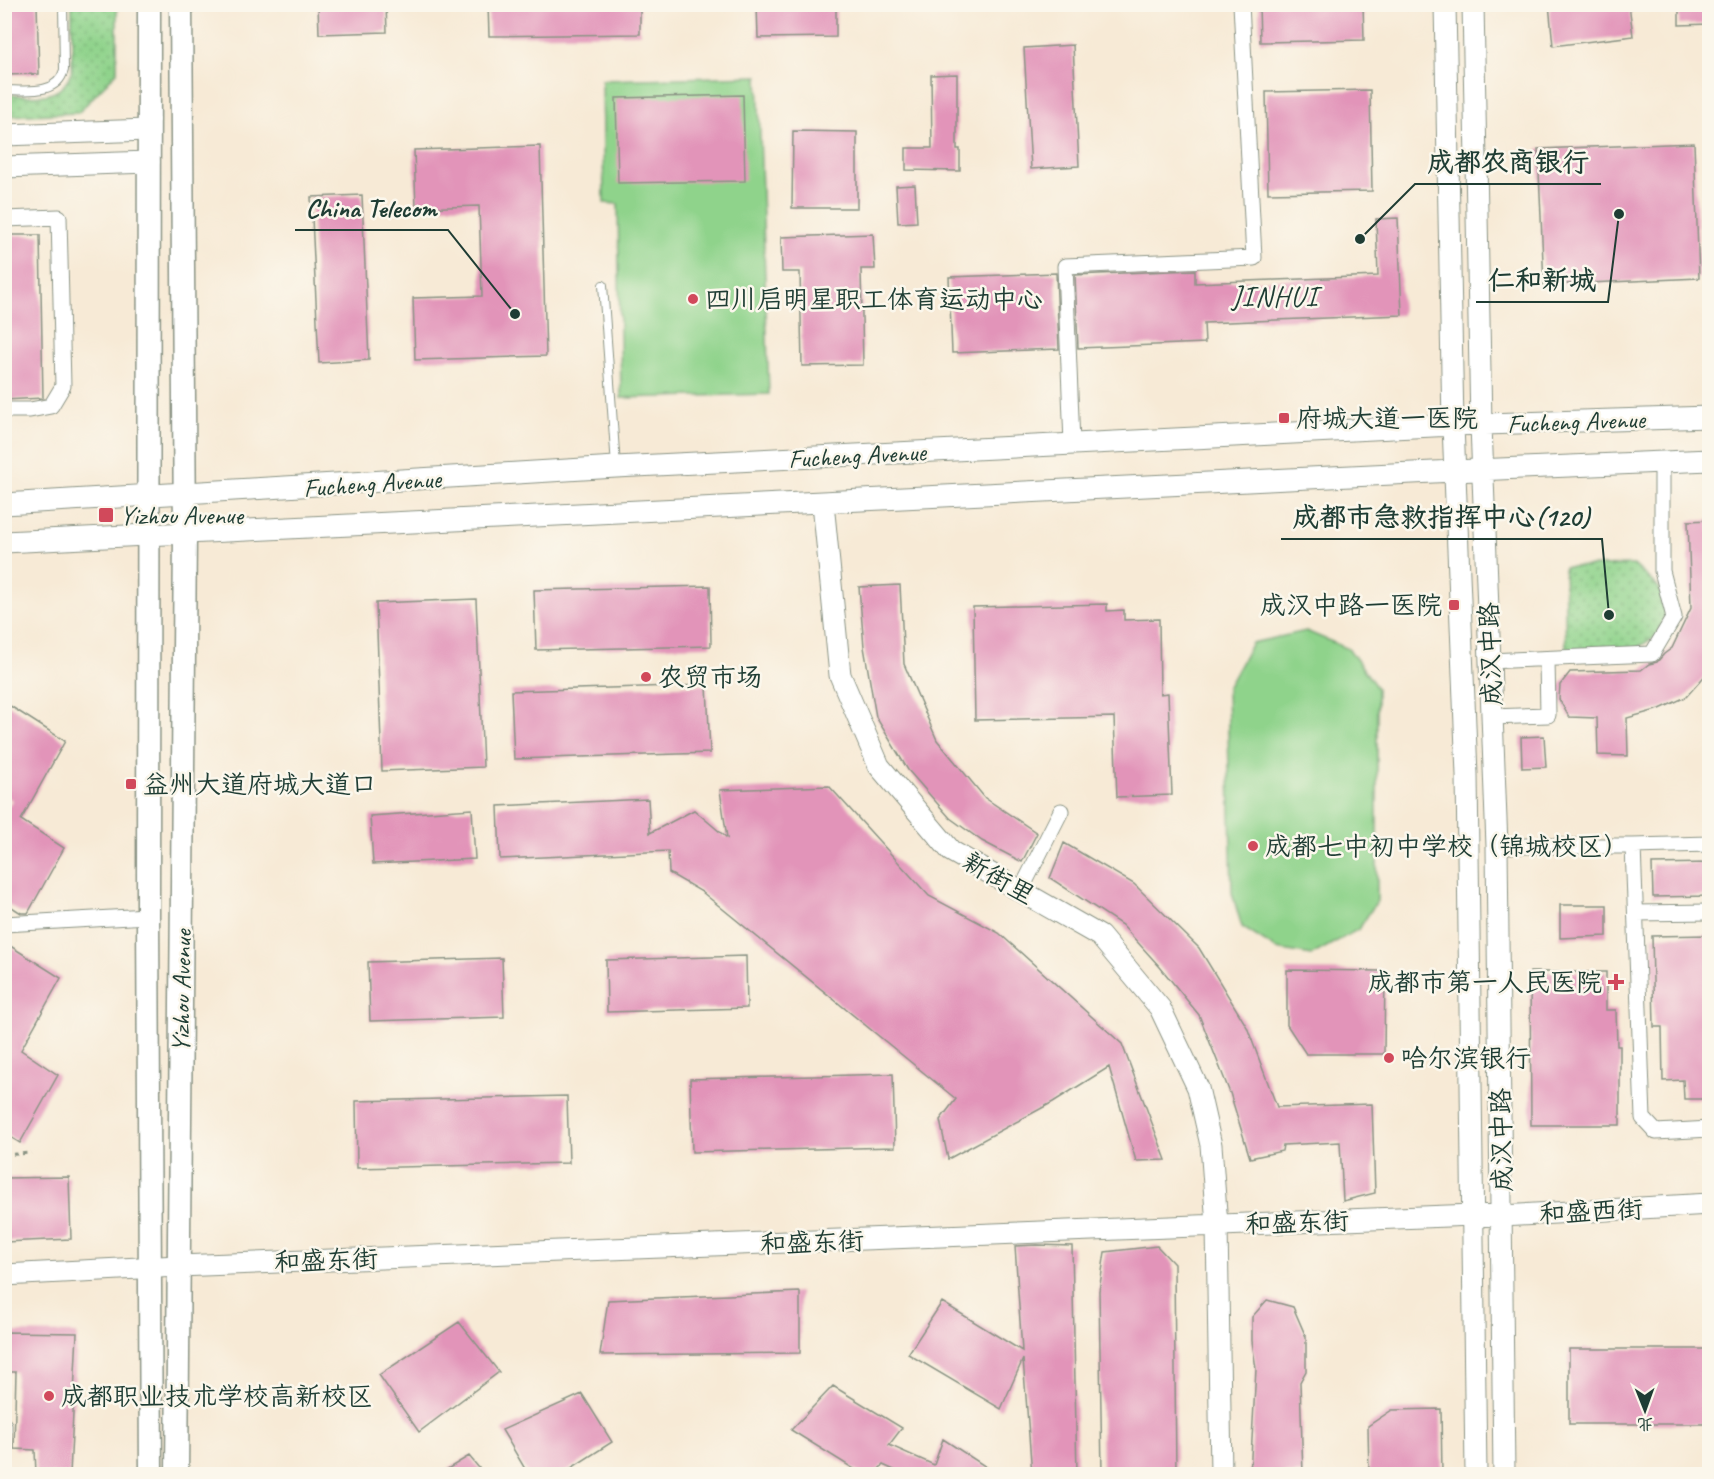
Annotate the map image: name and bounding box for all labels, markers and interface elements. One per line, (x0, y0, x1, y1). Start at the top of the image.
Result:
callout: 成都农商银行 (1415, 139, 1601, 184)
text: 成都农商银行 (1427, 145, 1589, 179)
callout: China Telecom (295, 185, 448, 230)
text: China Telecom (306, 191, 438, 225)
callout: 仁和新城 (1476, 257, 1608, 302)
text: 仁和新城 (1488, 263, 1596, 297)
district label: JINHUI (1230, 279, 1322, 314)
place label: 四川启明星职工体育运动中心 (705, 283, 1043, 316)
marker: 四川启明星职工体育运动中心 (686, 292, 700, 306)
place label: 府城大道一医院 (1296, 402, 1478, 435)
street label: Fucheng Avenue (1507, 403, 1647, 440)
marker: 府城大道一医院 (1277, 411, 1291, 425)
street label: Fucheng Avenue (787, 435, 928, 476)
street label: Fucheng Avenue (302, 462, 443, 505)
callout: 成都市急救指挥中心(120) (1281, 494, 1602, 539)
place label: Yizhou Avenue (120, 499, 244, 532)
text: 成都市急救指挥中心(120) (1292, 500, 1592, 534)
marker: Yizhou Avenue (97, 506, 115, 524)
place label: 成汉中路一医院 (1260, 589, 1442, 622)
marker: 成汉中路一医院 (1447, 598, 1461, 612)
street label: 成汉中路 (1472, 601, 1509, 707)
place label: 农贸市场 (658, 661, 762, 694)
marker: 农贸市场 (639, 670, 653, 684)
place label: 益州大道府城大道口 (143, 768, 377, 801)
marker: 益州大道府城大道口 (124, 777, 138, 791)
place label: 成都七中初中学校（锦城校区） (1265, 830, 1629, 863)
marker: 成都七中初中学校（锦城校区） (1246, 839, 1260, 853)
street label: 新街里 (957, 845, 1041, 912)
street label: Yizhou Avenue (164, 928, 199, 1053)
place label: 成都市第一人民医院 (1368, 966, 1602, 999)
marker: 成都市第一人民医院 (1607, 973, 1625, 991)
place label: 哈尔滨银行 (1401, 1042, 1531, 1075)
marker: 哈尔滨银行 (1382, 1051, 1396, 1065)
street label: 成汉中路 (1484, 1088, 1519, 1192)
street label: 和盛西街 (1538, 1192, 1644, 1231)
street label: 和盛东街 (1244, 1204, 1350, 1241)
street label: 和盛东街 (759, 1224, 865, 1261)
street label: 和盛东街 (273, 1242, 379, 1279)
place label: 成都职业技术学校高新校区 (61, 1380, 373, 1413)
north arrow (1615, 1380, 1675, 1440)
marker: 成都职业技术学校高新校区 (42, 1389, 56, 1403)
text: 北 (1637, 1414, 1653, 1434)

